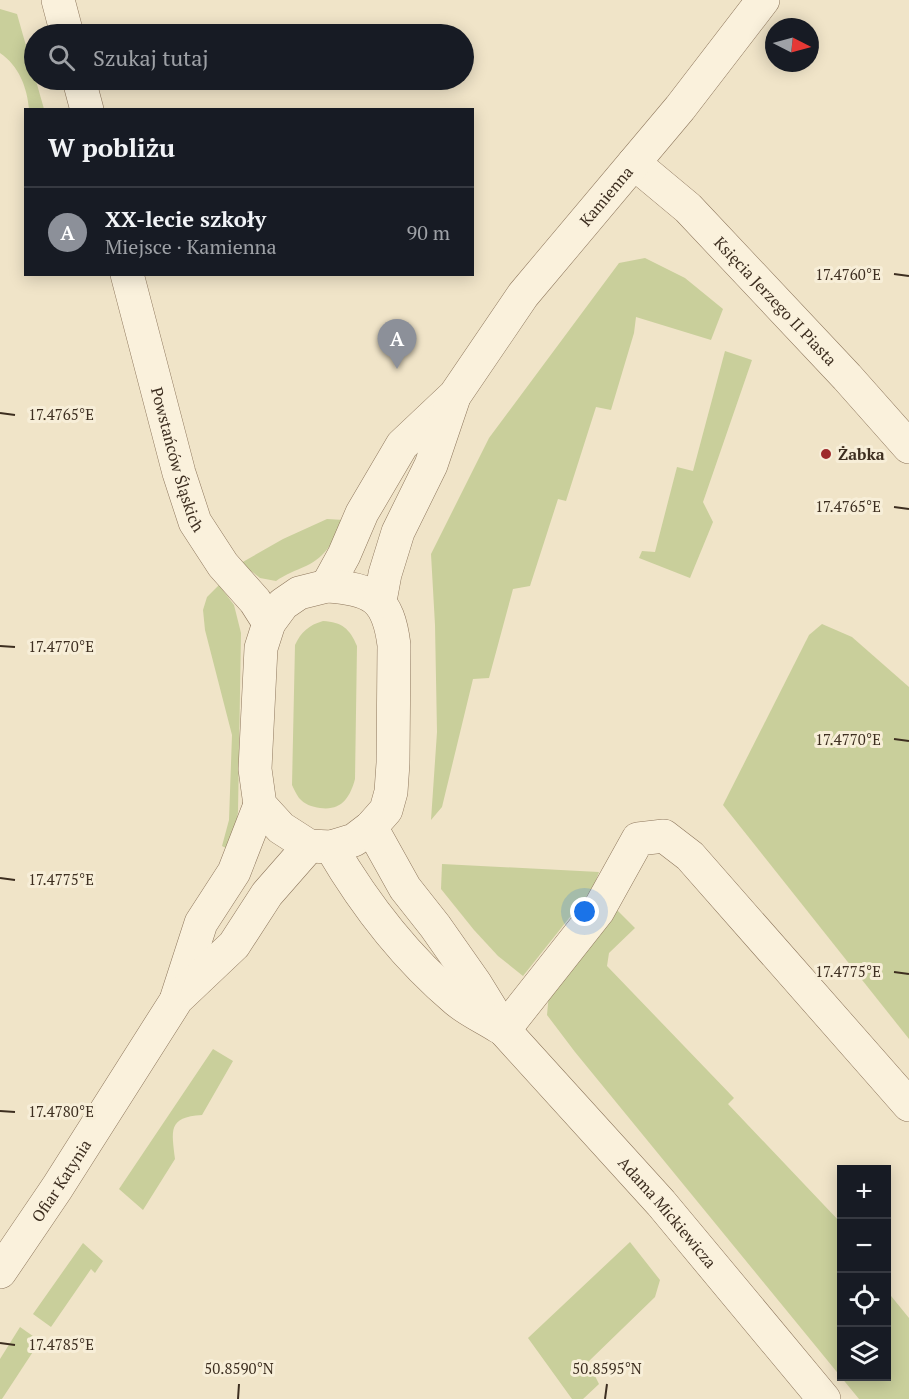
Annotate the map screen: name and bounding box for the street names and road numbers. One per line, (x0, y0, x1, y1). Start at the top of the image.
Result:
street label: Kamienna (574, 161, 638, 231)
street label: Księcia Jerzego II Piasta (709, 232, 842, 370)
street label: Powstańców Śląskich (146, 385, 210, 537)
street label: Ofiar Katynia (26, 1135, 96, 1226)
street label: Adama Mickiewicza (613, 1152, 722, 1273)

